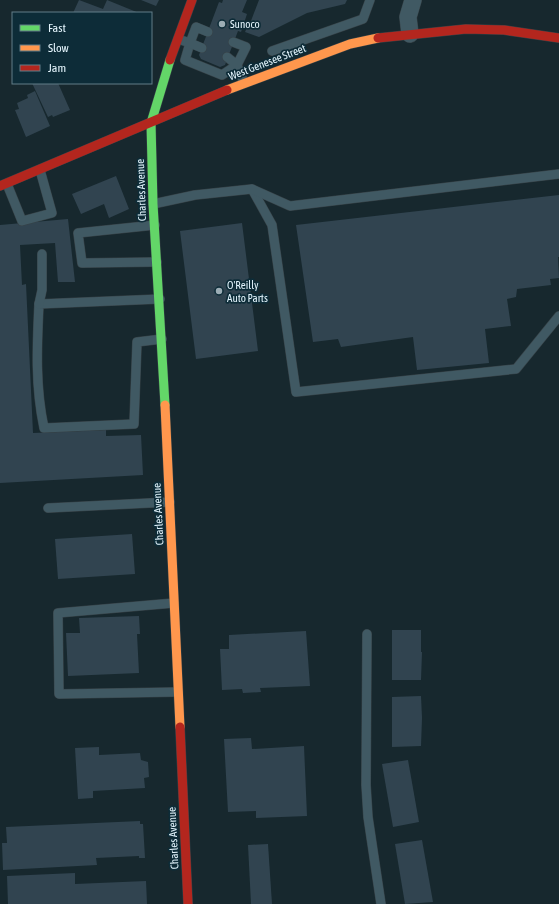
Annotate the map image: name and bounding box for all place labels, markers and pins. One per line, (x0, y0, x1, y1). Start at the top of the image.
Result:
place label: Sunoco (230, 18, 260, 30)
marker: Sunoco (217, 19, 227, 29)
place label: O'Reilly Auto Parts (227, 279, 268, 304)
marker: O'Reilly Auto Parts (214, 286, 224, 296)

